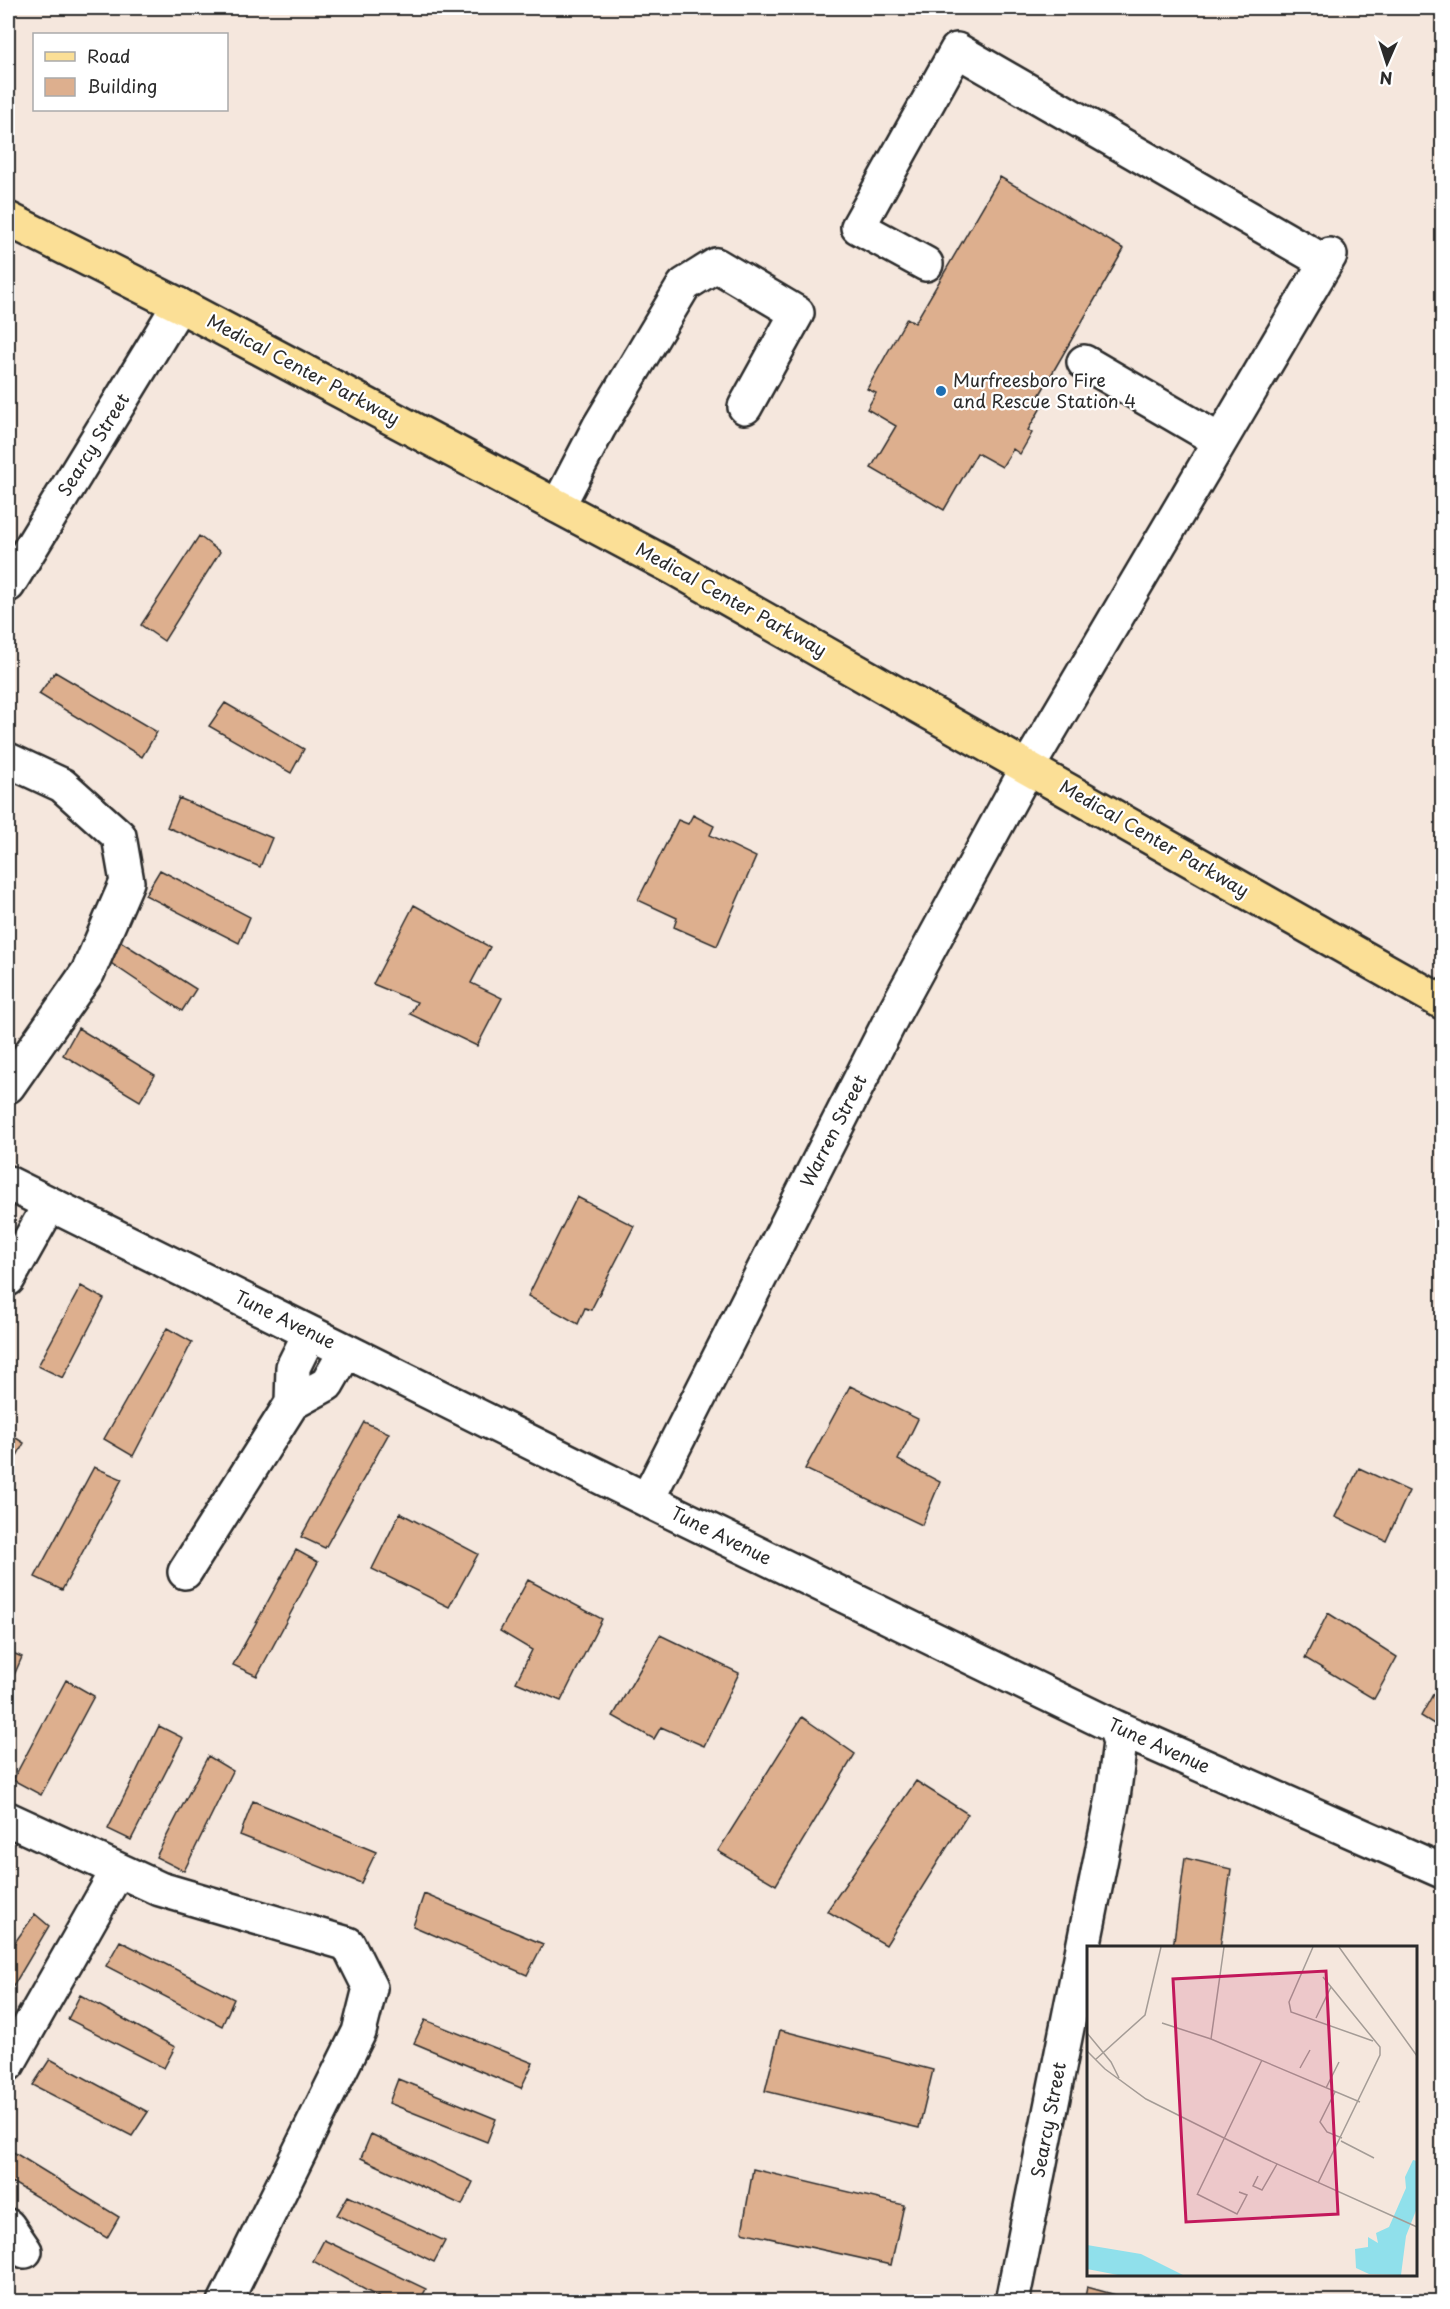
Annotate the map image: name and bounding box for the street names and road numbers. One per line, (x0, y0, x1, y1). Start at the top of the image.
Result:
street label: Medical Center Parkway (203, 306, 405, 431)
street label: Searcy Street (50, 387, 135, 501)
street label: Medical Center Parkway (631, 535, 832, 663)
street label: Medical Center Parkway (1055, 772, 1254, 903)
street label: Warren Street (793, 1069, 873, 1191)
street label: Tune Avenue (231, 1283, 341, 1355)
street label: Tune Avenue (667, 1499, 777, 1571)
street label: Tune Avenue (1104, 1710, 1215, 1779)
street label: Searcy Street (1023, 2060, 1072, 2180)

